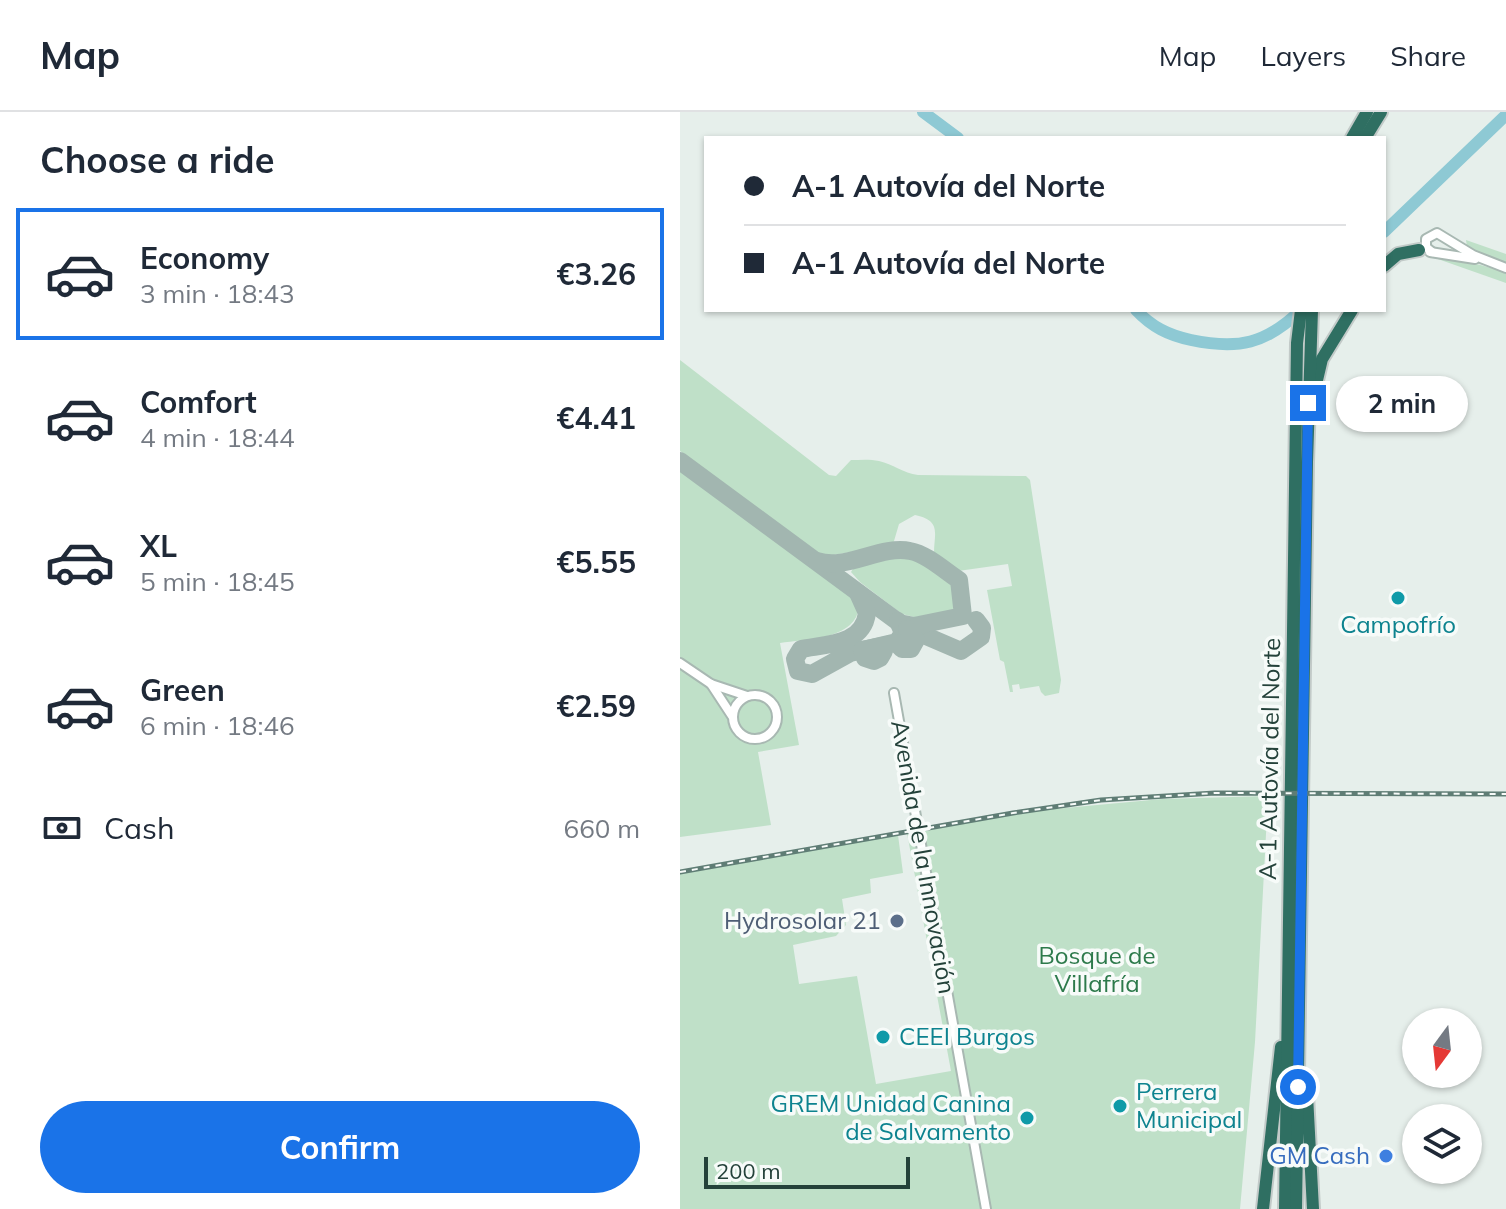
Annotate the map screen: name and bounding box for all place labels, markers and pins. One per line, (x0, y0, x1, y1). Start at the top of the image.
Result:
marker: Campofrío (1389, 589, 1407, 607)
place label: Campofrío (1340, 609, 1456, 639)
place label: Hydrosolar 21 (724, 905, 881, 935)
marker: Hydrosolar 21 (888, 912, 906, 930)
place label: CEEI Burgos (899, 1021, 1035, 1051)
marker: CEEI Burgos (874, 1028, 892, 1046)
place label: Perrera Municipal (1136, 1076, 1242, 1134)
place label: GREM Unidad Canina de Salvamento (770, 1088, 1011, 1146)
marker: Perrera Municipal (1111, 1097, 1129, 1115)
marker: GREM Unidad Canina de Salvamento (1018, 1109, 1036, 1127)
place label: GM Cash (1269, 1140, 1370, 1170)
marker: GM Cash (1377, 1147, 1395, 1165)

